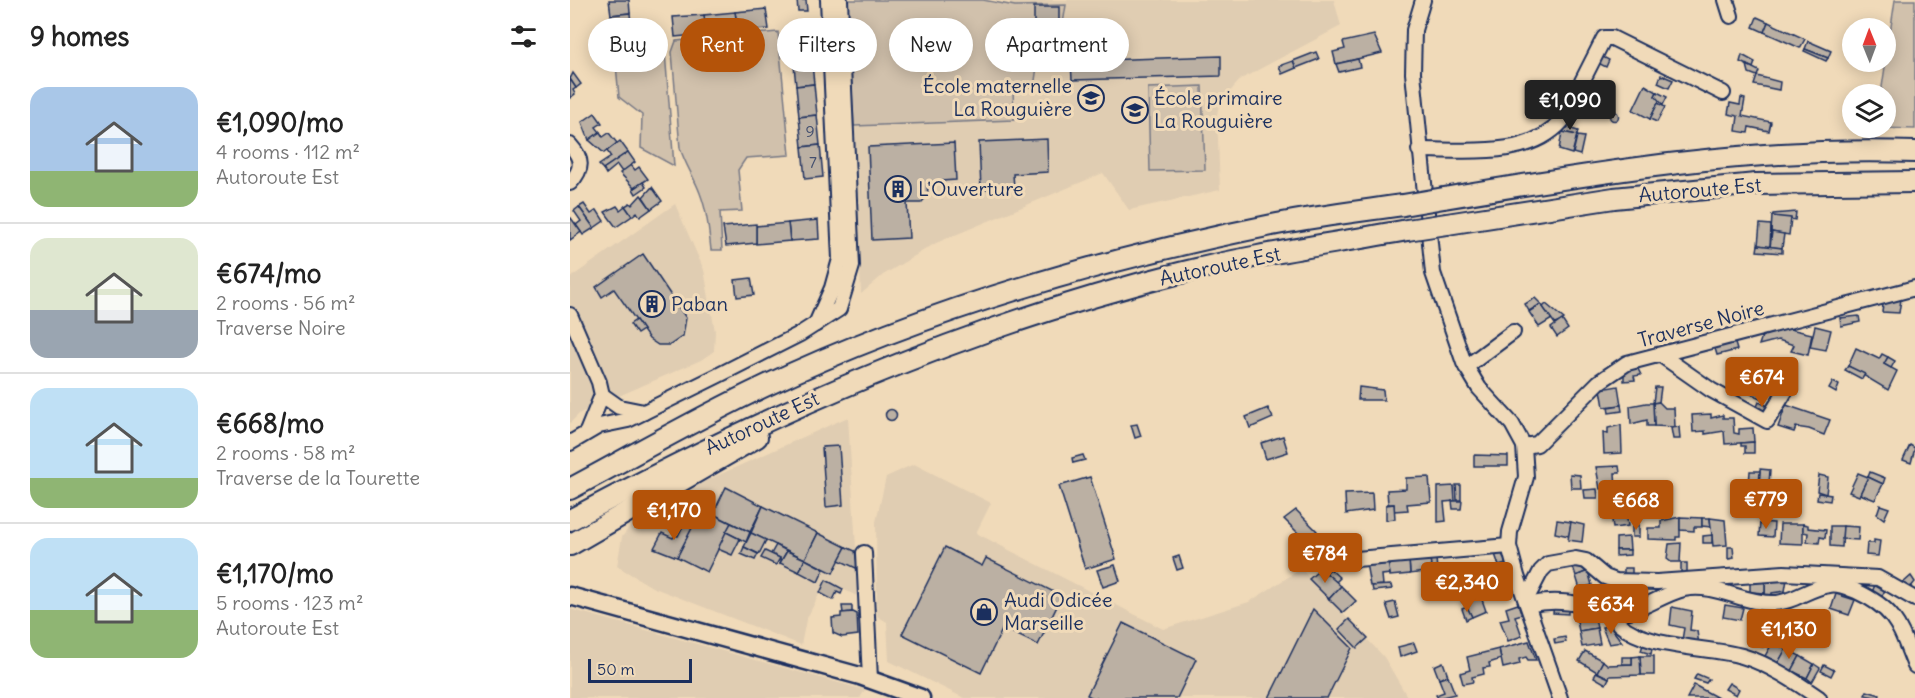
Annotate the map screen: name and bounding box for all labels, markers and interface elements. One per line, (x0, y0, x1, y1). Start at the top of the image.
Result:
chip: Buy (588, 18, 668, 72)
chip: Rent (680, 18, 765, 72)
chip: Filters (777, 18, 877, 72)
chip: New (889, 18, 973, 72)
chip: Apartment (985, 18, 1129, 72)
north arrow (1842, 18, 1896, 72)
map controls (1842, 18, 1896, 138)
text: 9 homes (30, 20, 129, 53)
icon: filters (507, 20, 540, 53)
place label: École maternelle La Rouguière (923, 73, 1072, 121)
pin: €1,090 (1521, 80, 1619, 131)
school or university icon: École maternelle La Rouguière (1076, 83, 1106, 113)
button: layers (1842, 84, 1896, 138)
place label: École primaire La Rouguière (1154, 85, 1282, 133)
text: €1,090 (1539, 87, 1601, 112)
school or university icon: École primaire La Rouguière (1120, 95, 1150, 125)
text: €1,090/mo (216, 106, 344, 139)
icon: home (78, 111, 150, 183)
house number: 9 (805, 121, 815, 141)
text: 4 rooms · 112 m² (216, 139, 360, 164)
house number: 7 (809, 152, 817, 172)
text: Autoroute Est (216, 164, 339, 189)
street label: Autoroute Est (1638, 172, 1763, 207)
building icon: L'Ouverture (883, 174, 913, 204)
place label: L'Ouverture (918, 176, 1024, 201)
street label: Autoroute Est (1157, 240, 1283, 291)
text: €674/mo (216, 257, 321, 290)
icon: home (78, 262, 150, 334)
building icon: Paban (637, 289, 667, 319)
text: 2 rooms · 56 m² (216, 290, 356, 315)
place label: Paban (671, 291, 728, 316)
street label: Traverse Noire (1635, 295, 1767, 352)
text: Traverse Noire (216, 315, 345, 340)
pin: €674 (1726, 357, 1798, 408)
text: €674 (1739, 364, 1785, 389)
street label: Autoroute Est (701, 385, 823, 460)
text: €668/mo (216, 407, 324, 440)
icon: home (78, 412, 150, 484)
text: 2 rooms · 58 m² (216, 440, 356, 465)
text: Traverse de la Tourette (216, 465, 420, 490)
pin: €779 (1730, 479, 1802, 530)
pin: €668 (1600, 480, 1672, 531)
text: €779 (1744, 486, 1788, 511)
text: €668 (1612, 487, 1660, 512)
pin: €1,170 (625, 490, 723, 541)
text: €1,170 (647, 497, 701, 522)
pin: €784 (1289, 533, 1361, 584)
text: €784 (1302, 540, 1348, 565)
text: €1,170/mo (216, 557, 334, 590)
icon: home (78, 562, 150, 634)
pin: €2,340 (1418, 562, 1516, 613)
text: €2,340 (1435, 569, 1499, 594)
pin: €634 (1575, 584, 1647, 635)
place label: Audi Odicée Marseille (1004, 587, 1113, 635)
text: 5 rooms · 123 m² (216, 590, 363, 615)
text: €634 (1587, 591, 1635, 616)
shop icon: Audi Odicée Marseille (969, 597, 999, 627)
pin: €1,130 (1740, 609, 1838, 660)
text: Autoroute Est (216, 615, 339, 640)
text: €1,130 (1761, 616, 1817, 641)
scale bar (588, 656, 692, 684)
text: 50 m (597, 659, 635, 679)

